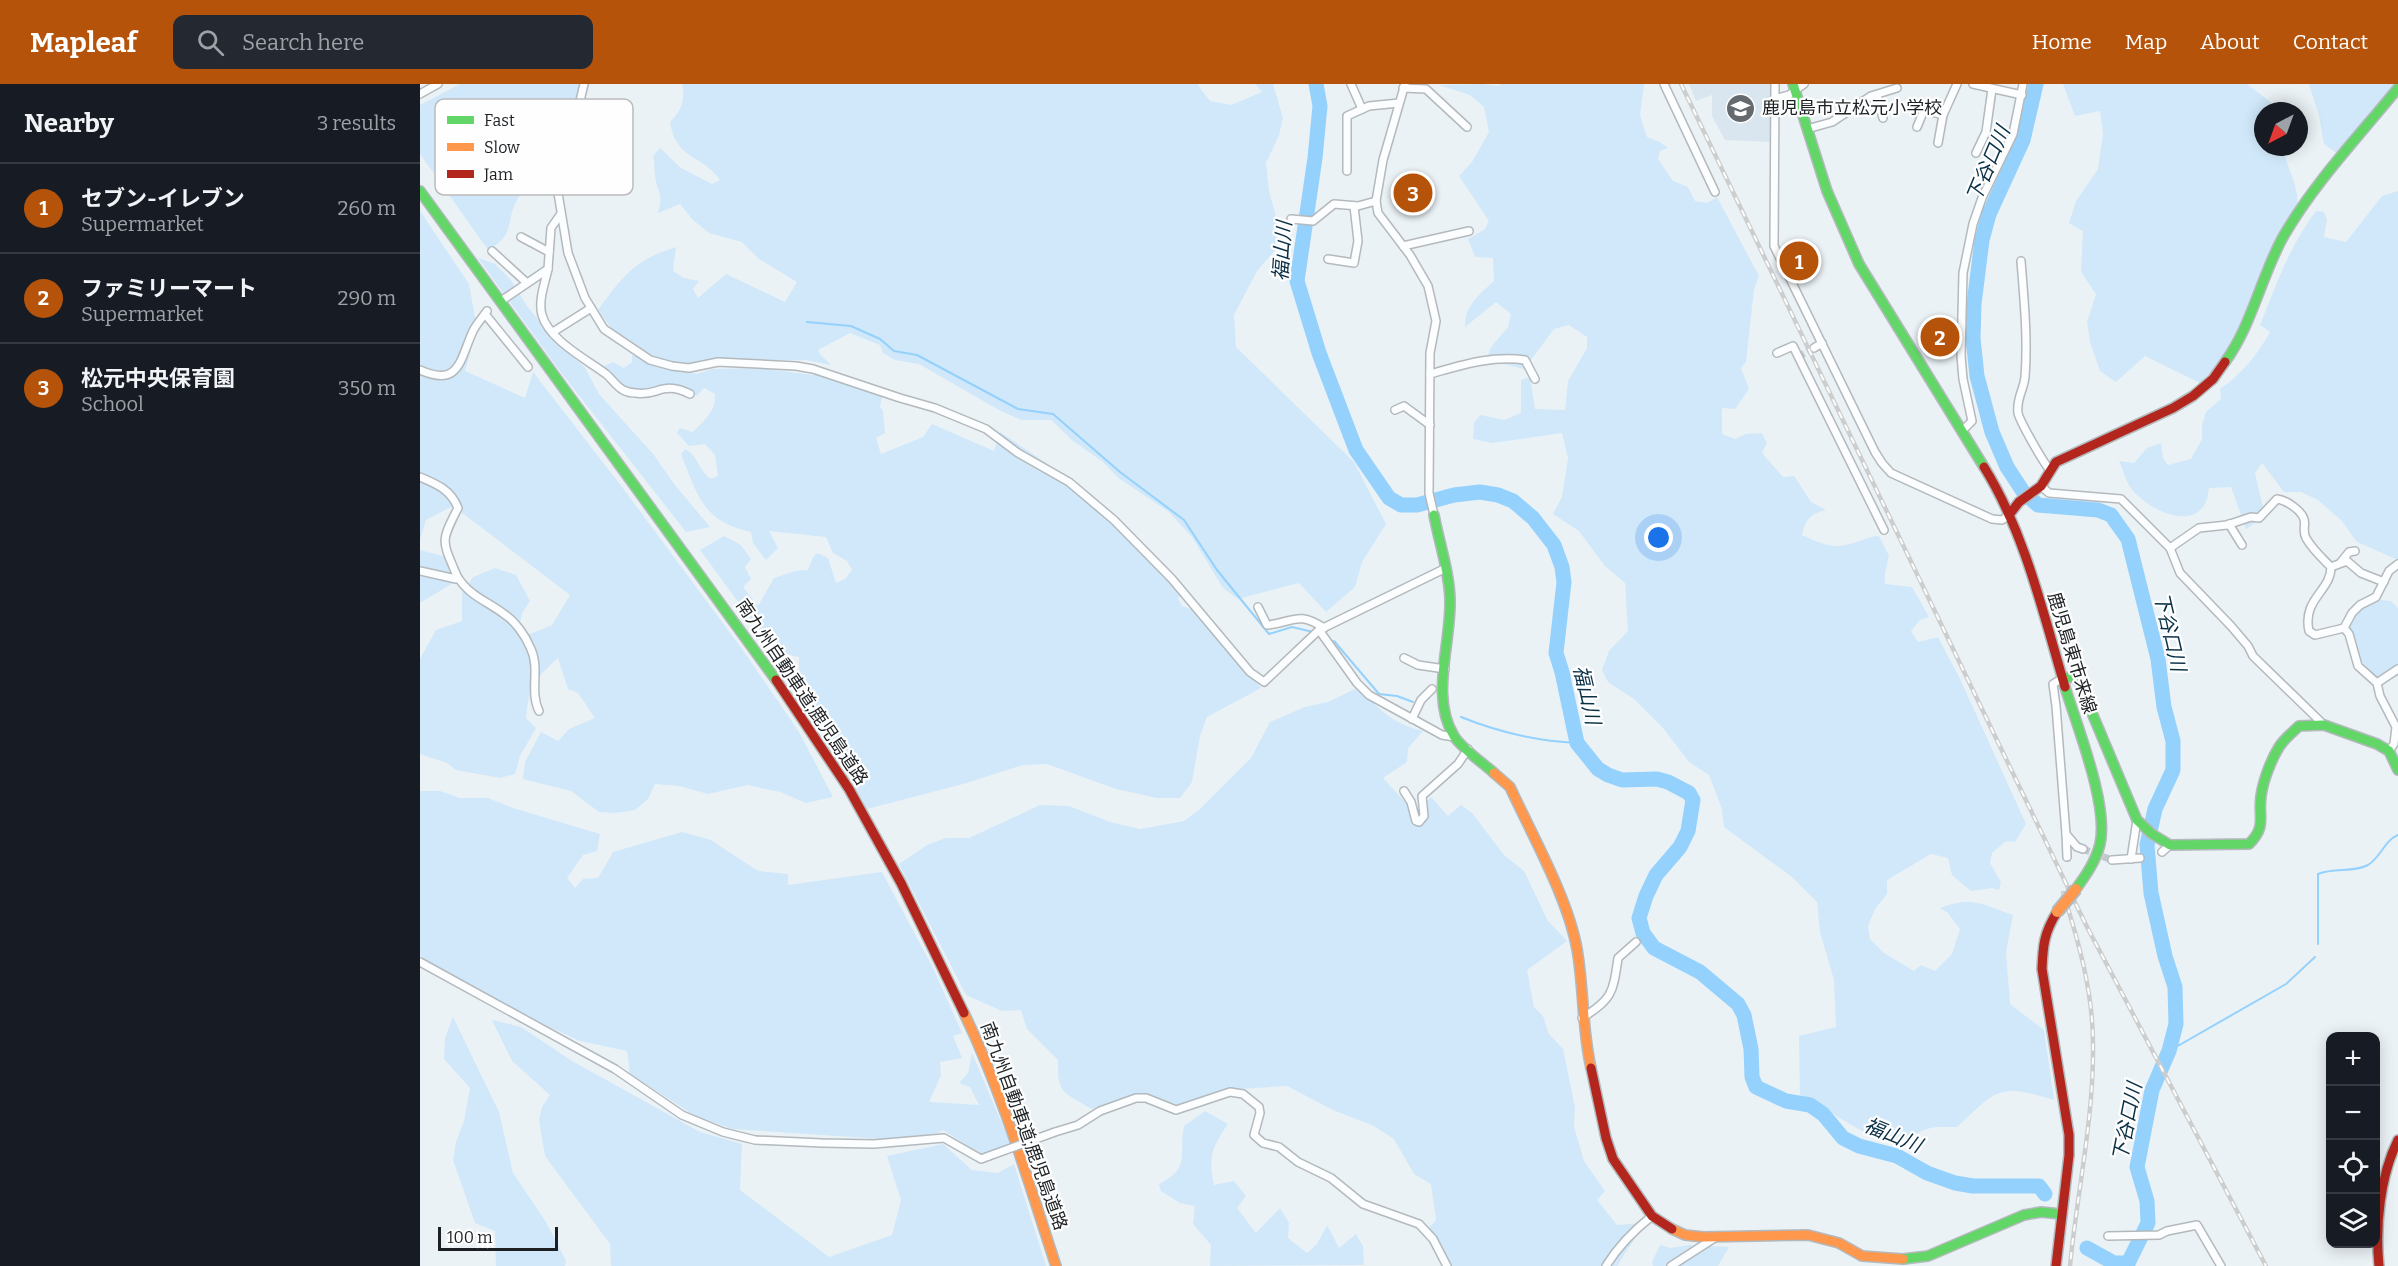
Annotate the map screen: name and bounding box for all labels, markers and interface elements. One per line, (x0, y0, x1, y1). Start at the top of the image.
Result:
search box (173, 15, 593, 69)
text: Mapleaf (30, 26, 137, 59)
icon: search (194, 26, 227, 59)
text: Search here (242, 29, 364, 56)
text: Home (2032, 29, 2092, 55)
text: Map (2125, 29, 2167, 55)
text: About (2200, 29, 2260, 55)
text: Contact (2293, 29, 2368, 55)
school or university icon: 鹿児島市立松元小学校 (1725, 92, 1757, 124)
place label: 鹿児島市立松元小学校 (1762, 97, 1942, 119)
legend (435, 99, 633, 195)
north arrow (2254, 102, 2308, 156)
text: Nearby (24, 108, 114, 139)
text: 3 results (317, 111, 396, 135)
text: Fast (484, 111, 515, 130)
water label: 下谷口川 (1961, 121, 2015, 206)
text: Slow (484, 138, 520, 157)
text: Jam (483, 165, 513, 184)
pin: 3 (1394, 170, 1432, 216)
text: セブン-イレブン (81, 185, 245, 212)
text: 1 (39, 196, 48, 220)
text: 260 m (337, 196, 396, 220)
text: Supermarket (81, 212, 204, 236)
water label: 福山川 (1268, 218, 1296, 282)
pin: 1 (1780, 238, 1818, 284)
text: ファミリーマート (81, 275, 257, 302)
text: 2 (38, 286, 49, 310)
text: 290 m (338, 286, 396, 310)
text: Supermarket (81, 302, 204, 326)
pin: 2 (1920, 314, 1960, 360)
text: 松元中央保育園 (81, 365, 235, 392)
text: 3 (38, 376, 49, 400)
text: 350 m (338, 376, 396, 400)
text: School (81, 392, 144, 416)
your location (1644, 523, 1673, 552)
street label: 鹿児島東市来線 (2043, 590, 2101, 716)
water label: 下谷口川 (2149, 590, 2191, 676)
street label: 南九州自動車道;鹿児島道路 (731, 595, 873, 789)
water label: 福山川 (1569, 663, 1606, 729)
street label: 南九州自動車道;鹿児島道路 (976, 1019, 1072, 1233)
map controls (2326, 1032, 2380, 1248)
button: + (2326, 1032, 2380, 1086)
water label: 下谷口川 (2108, 1078, 2147, 1164)
button: − (2326, 1086, 2380, 1140)
water label: 福山川 (1861, 1113, 1927, 1158)
button: locate (2326, 1140, 2380, 1194)
button: layers (2326, 1194, 2380, 1248)
scale bar (438, 1224, 558, 1252)
text: 100 m (447, 1228, 492, 1247)

